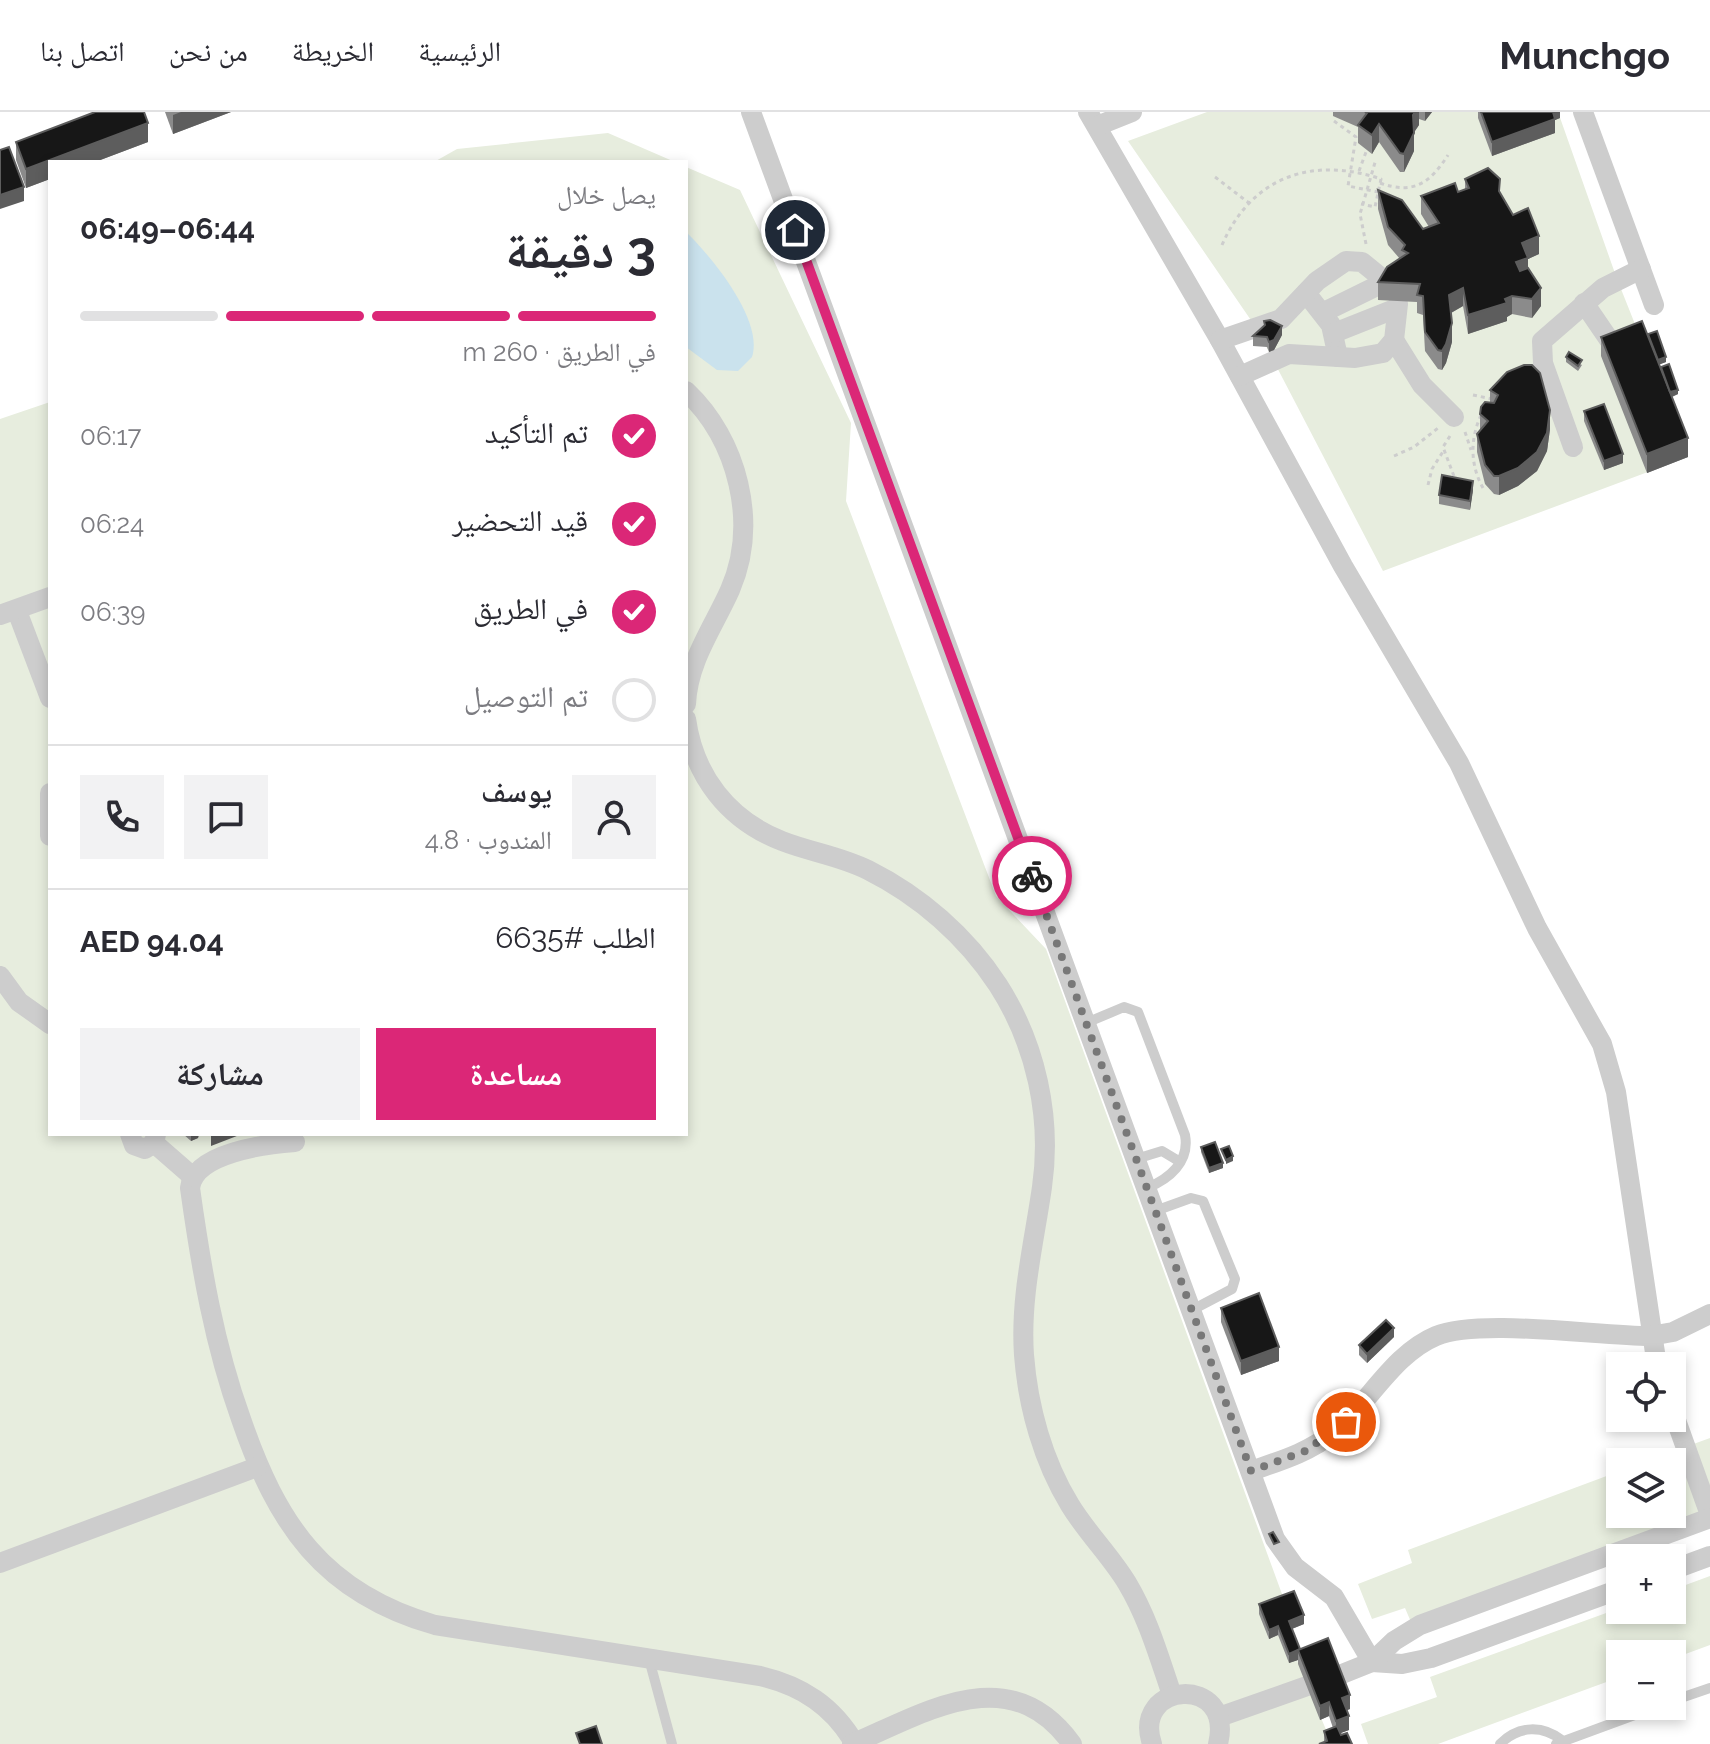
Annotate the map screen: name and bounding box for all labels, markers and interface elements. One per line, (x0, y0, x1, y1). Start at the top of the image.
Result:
text: Munchgo (1499, 33, 1670, 78)
text: اتصل بنا (40, 35, 125, 68)
text: من نحن (169, 35, 248, 68)
text: الخريطة (292, 35, 374, 68)
text: الرئيسية (418, 35, 501, 68)
text: يصل خلال (557, 180, 656, 210)
pin (761, 196, 829, 264)
icon: home (773, 208, 817, 252)
text: 06:44–06:49 (80, 211, 255, 246)
text: 3 دقيقة (505, 219, 656, 280)
text: في الطريق · 260 m (463, 337, 656, 367)
icon: check (612, 414, 656, 458)
text: تم التأكيد (485, 415, 588, 450)
text: 06:17 (80, 421, 141, 451)
icon: check (612, 502, 656, 546)
text: قيد التحضير (452, 503, 588, 538)
text: 06:24 (80, 509, 144, 539)
icon: check (612, 590, 656, 634)
text: في الطريق (473, 591, 588, 626)
text: 06:39 (80, 597, 146, 627)
text: تم التوصيل (464, 679, 588, 714)
text: يوسف (481, 774, 552, 809)
button: phone (80, 775, 164, 859)
button: chat (184, 775, 268, 859)
button: person (572, 775, 656, 859)
text: المندوب · 4.8 (425, 825, 552, 855)
courier (992, 836, 1072, 916)
icon: bike (1010, 854, 1054, 898)
text: الطلب #6635 (495, 920, 656, 955)
text: AED 94.04 (80, 924, 224, 959)
button: مشاركة (80, 1028, 360, 1120)
button: مساعدة (376, 1028, 656, 1120)
map controls (1606, 1352, 1686, 1720)
button: locate (1606, 1352, 1686, 1432)
pin (1312, 1388, 1380, 1456)
icon: bag (1324, 1400, 1368, 1444)
button: layers (1606, 1448, 1686, 1528)
button: + (1606, 1544, 1686, 1624)
button: − (1606, 1640, 1686, 1720)

